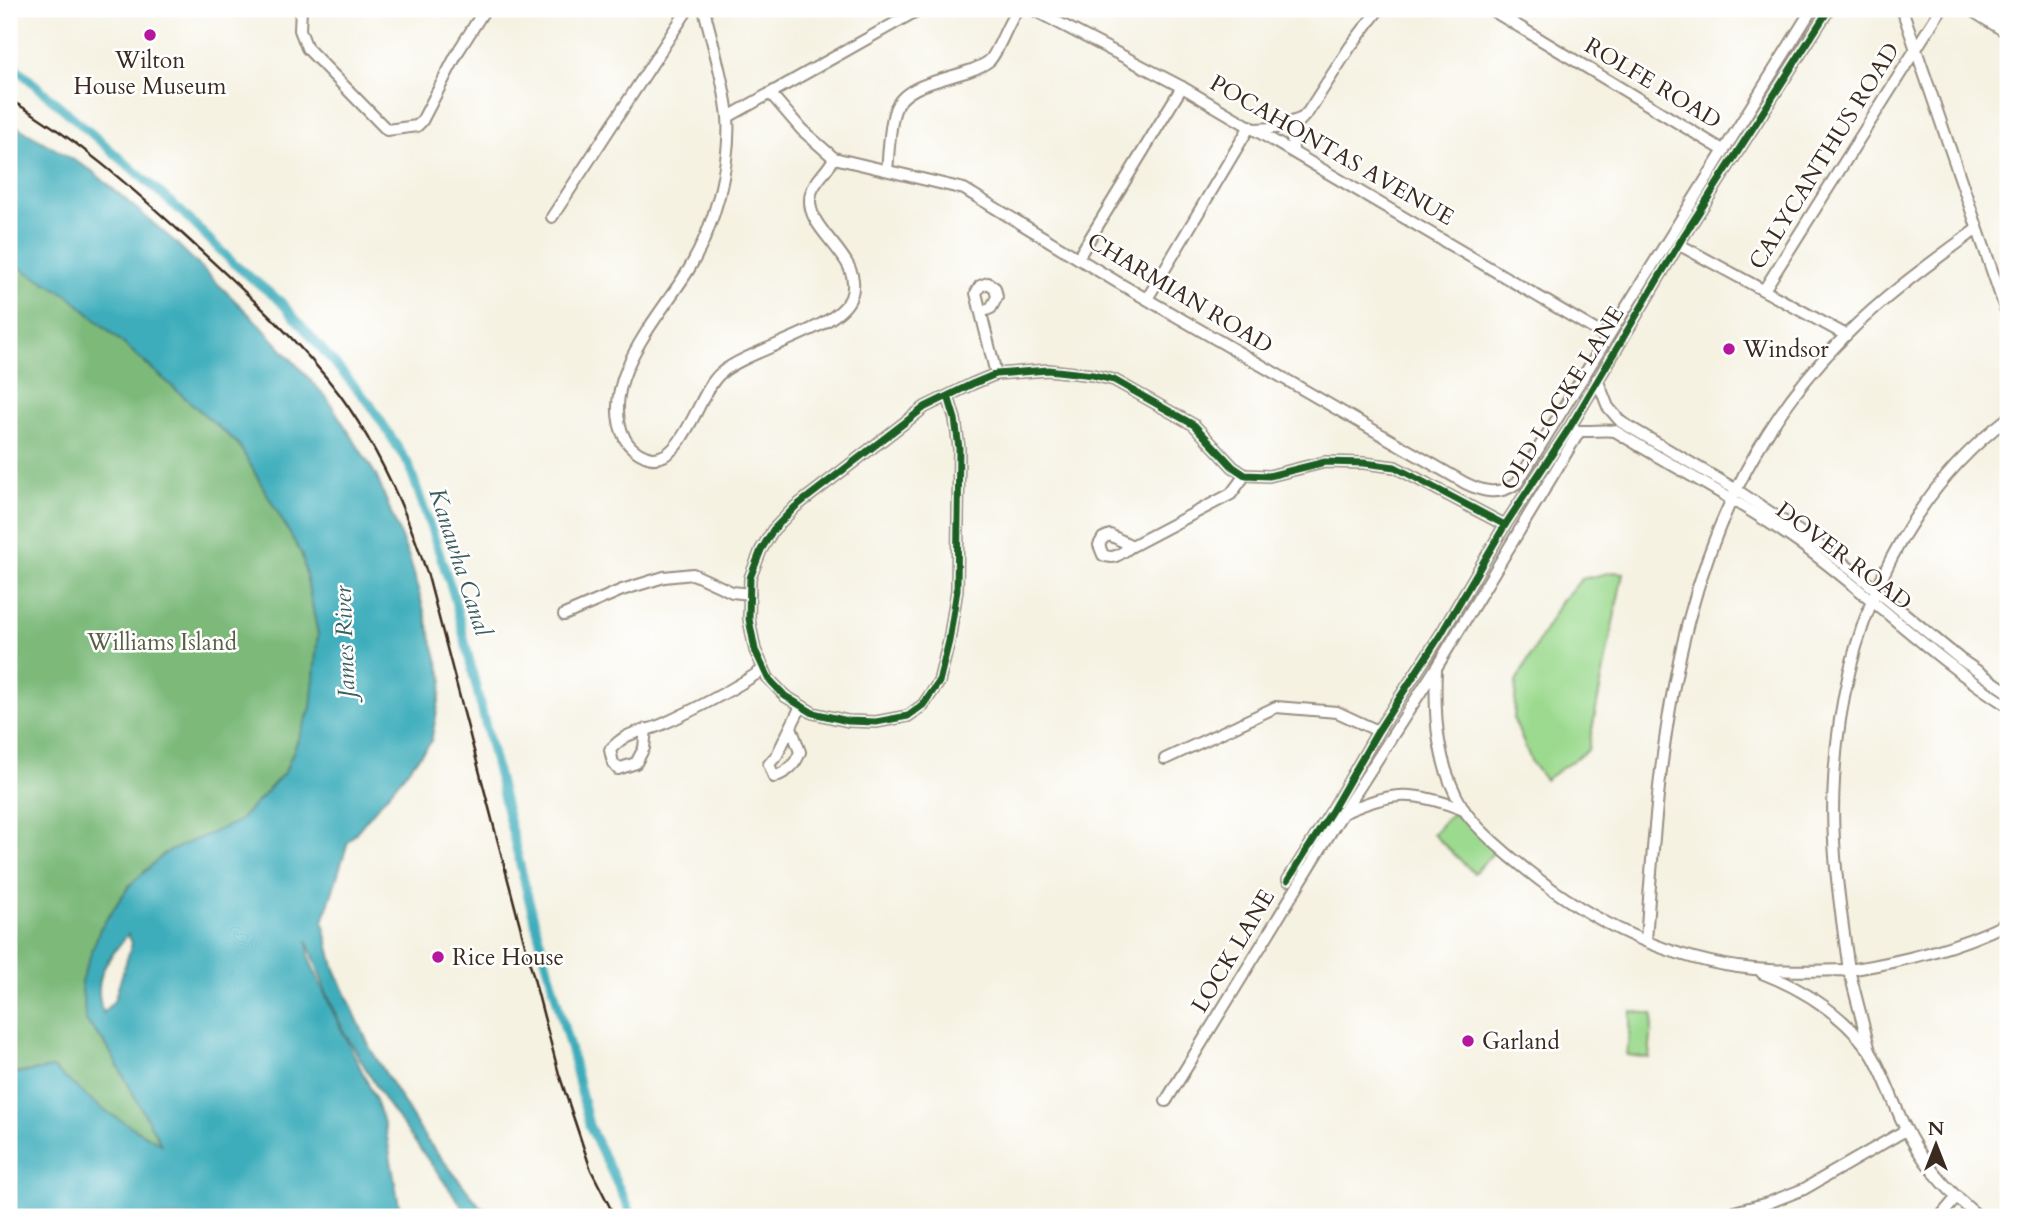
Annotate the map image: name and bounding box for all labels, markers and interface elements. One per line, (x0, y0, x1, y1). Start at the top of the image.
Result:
marker: Wilton House Museum (142, 27, 158, 43)
street label: ROLFE ROAD (1579, 30, 1727, 136)
street label: CALYCANTHUS ROAD (1741, 37, 1907, 275)
place label: Wilton House Museum (73, 45, 227, 102)
street label: POCAHONTAS AVENUE (1204, 67, 1460, 233)
street label: CHARMIAN ROAD (1081, 225, 1279, 361)
street label: OLD LOCKE LANE (1493, 300, 1631, 496)
place label: Windsor (1742, 334, 1829, 365)
marker: Windsor (1721, 341, 1737, 357)
water label: Kanawha Canal (421, 484, 500, 642)
street label: DOVER ROAD (1770, 495, 1918, 617)
water label: James River (327, 584, 364, 704)
park label: Williams Island (86, 627, 238, 658)
street label: LOCK LANE (1184, 884, 1282, 1018)
place label: Rice House (452, 942, 564, 973)
marker: Rice House (430, 949, 446, 965)
place label: Garland (1482, 1026, 1560, 1057)
marker: Garland (1460, 1033, 1476, 1049)
north arrow (1902, 1110, 1972, 1180)
text: N (1928, 1116, 1945, 1142)

